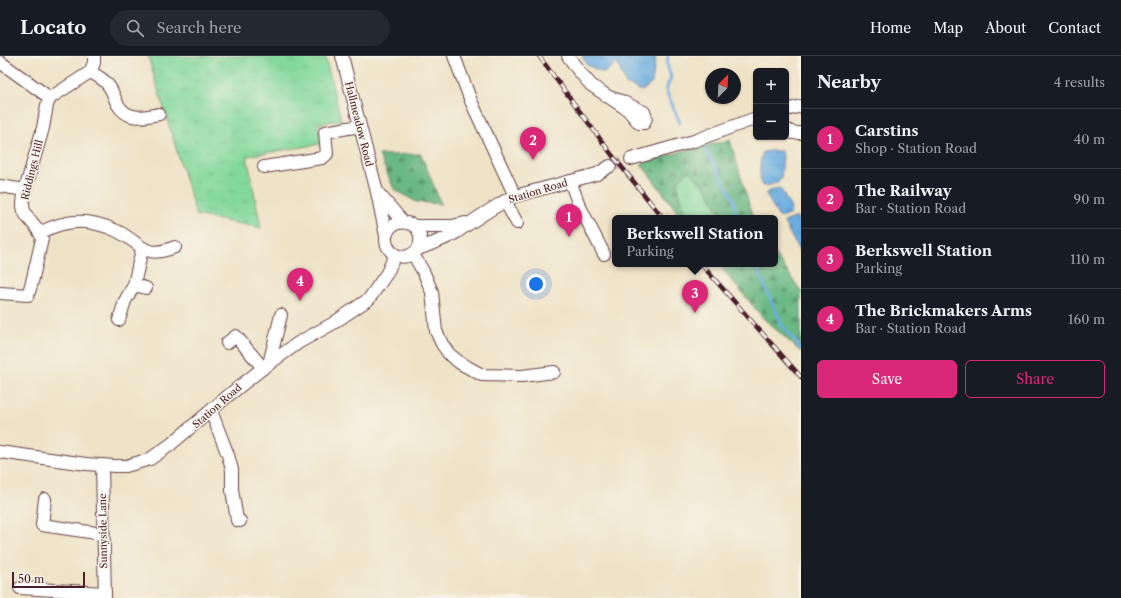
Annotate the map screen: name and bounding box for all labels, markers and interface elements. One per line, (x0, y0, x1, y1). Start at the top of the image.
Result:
search box (110, 10, 390, 46)
text: Locato (20, 16, 86, 39)
icon: search (124, 17, 146, 39)
text: Search here (156, 18, 241, 37)
text: Home (870, 19, 911, 37)
text: Map (933, 19, 963, 37)
text: About (985, 19, 1026, 37)
text: Contact (1048, 19, 1101, 37)
north arrow (705, 68, 741, 104)
map controls (753, 68, 789, 140)
button: + (753, 68, 789, 104)
text: Nearby (817, 72, 881, 92)
text: 4 results (1054, 74, 1105, 90)
street label: Hallmeadow Road (342, 80, 376, 168)
button: − (753, 104, 789, 140)
text: Carstins (855, 121, 919, 140)
pin: 2 (520, 127, 546, 160)
text: 1 (827, 131, 833, 147)
text: 40 m (1074, 131, 1105, 147)
street label: Riddings Hill (18, 138, 46, 202)
text: Shop · Station Road (855, 140, 977, 156)
street label: Station Road (507, 176, 569, 206)
text: The Railway (855, 181, 952, 200)
text: 2 (826, 191, 834, 207)
text: 90 m (1074, 191, 1105, 207)
text: Bar · Station Road (855, 200, 966, 216)
pin: 1 (556, 204, 582, 237)
popup (612, 215, 778, 267)
text: Berkswell Station (627, 224, 763, 243)
text: Berkswell Station (855, 241, 992, 260)
text: Parking (627, 243, 674, 259)
text: 3 (826, 251, 834, 267)
text: 110 m (1070, 251, 1105, 267)
text: Parking (855, 260, 902, 276)
pin: 4 (287, 268, 313, 301)
your location (526, 274, 546, 294)
pin: 3 (682, 280, 708, 313)
text: The Brickmakers Arms (855, 301, 1032, 320)
text: 4 (826, 311, 834, 327)
text: 160 m (1068, 311, 1105, 327)
text: Bar · Station Road (855, 320, 966, 336)
button: Save (817, 360, 957, 398)
button: Share (965, 360, 1105, 398)
street label: Station Road (190, 381, 244, 431)
street label: Sunnyside Lane (96, 493, 110, 569)
scale bar (12, 570, 85, 589)
text: 50 m (18, 572, 44, 586)

